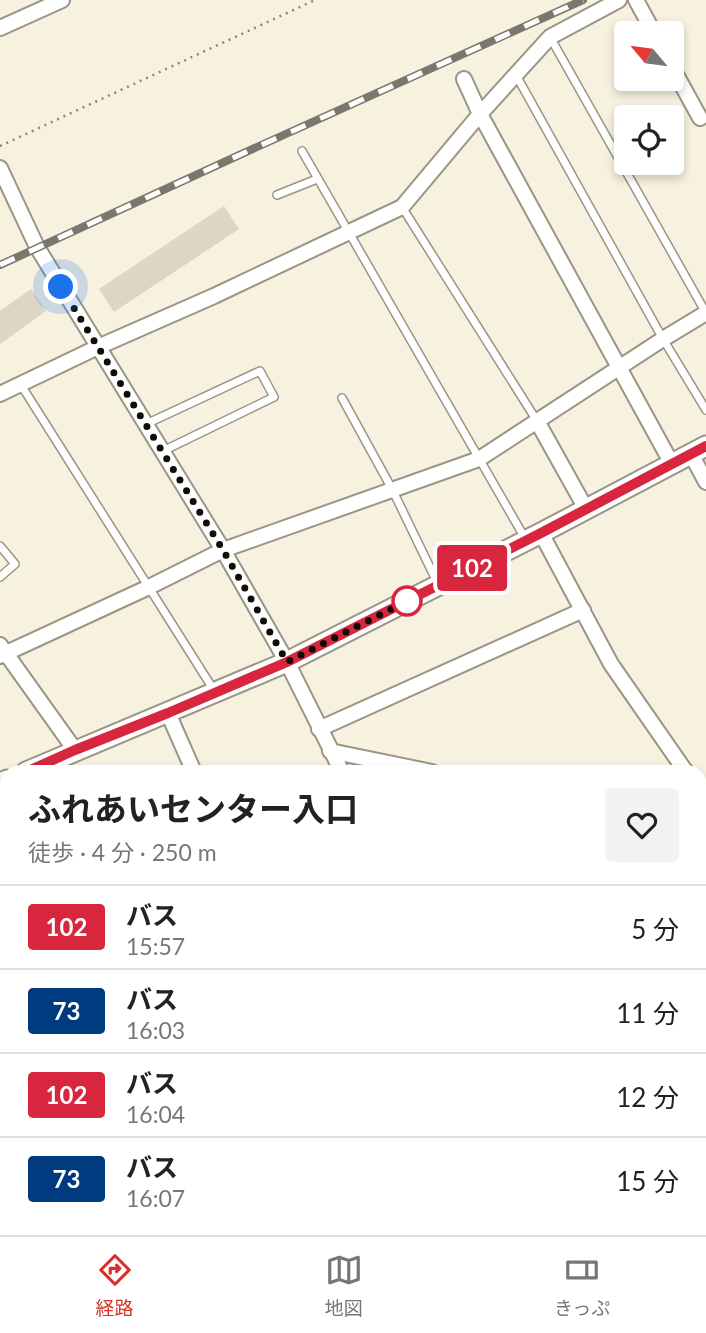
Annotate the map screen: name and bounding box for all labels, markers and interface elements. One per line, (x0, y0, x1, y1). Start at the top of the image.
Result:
north arrow (614, 21, 684, 91)
map controls (614, 21, 684, 175)
button: locate (614, 105, 684, 175)
your location (43, 269, 78, 304)
line badge: 102 (432, 545, 512, 591)
text: 102 (451, 553, 493, 582)
unlabelled marker (392, 586, 422, 616)
text: ふれあいセンター入口 (28, 788, 358, 828)
button: heart (605, 788, 679, 862)
text: 徒歩 · 4 分 · 250 m (28, 838, 217, 866)
text: バス (126, 899, 178, 931)
text: 102 (46, 912, 87, 941)
text: 5 分 (631, 913, 679, 945)
text: 15:57 (126, 932, 185, 960)
text: バス (126, 983, 178, 1015)
text: 73 (53, 996, 80, 1025)
text: 11 分 (616, 997, 679, 1029)
text: 16:03 (126, 1016, 185, 1044)
text: バス (126, 1067, 178, 1099)
text: 102 (46, 1080, 87, 1109)
text: 12 分 (616, 1081, 679, 1113)
text: 16:04 (126, 1100, 185, 1128)
text: バス (126, 1151, 178, 1183)
text: 73 (53, 1164, 80, 1193)
text: 15 分 (616, 1165, 679, 1197)
text: 16:07 (126, 1184, 185, 1212)
tab: 経路 (96, 1251, 134, 1320)
tab: 地図 (325, 1251, 363, 1320)
tab: きっぷ (554, 1251, 610, 1320)

